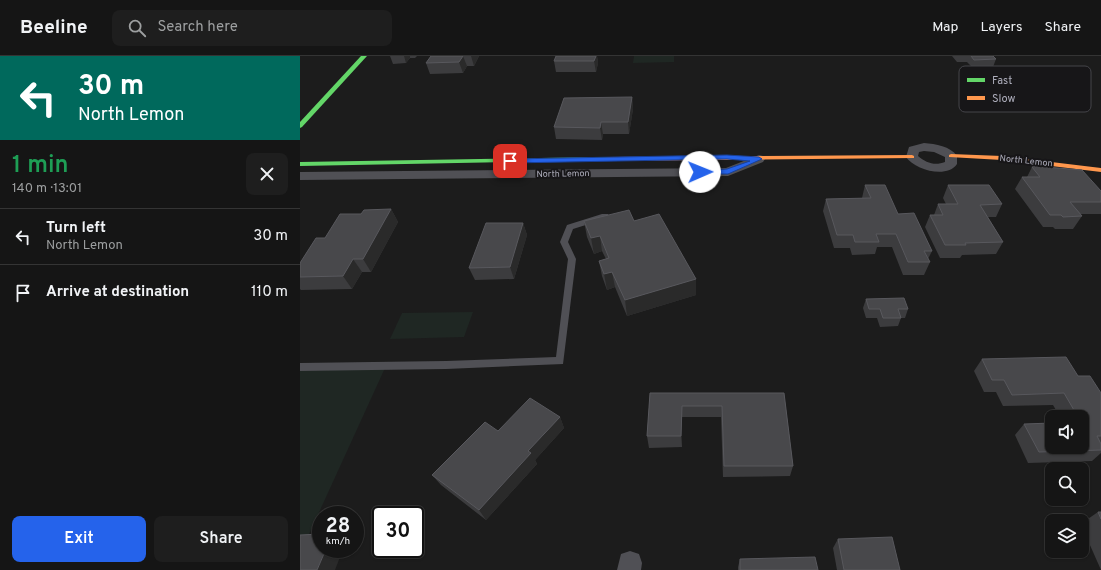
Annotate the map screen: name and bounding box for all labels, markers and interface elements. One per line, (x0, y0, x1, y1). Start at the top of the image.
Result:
search box (112, 10, 392, 46)
text: Beeline (20, 16, 88, 40)
icon: search (126, 17, 148, 39)
text: Search here (158, 18, 238, 37)
text: Map (932, 19, 958, 36)
text: Layers (980, 19, 1022, 36)
text: Share (1044, 19, 1081, 36)
legend (959, 66, 1091, 112)
text: 30 m (78, 69, 144, 105)
icon: left (12, 72, 64, 124)
text: Fast (992, 74, 1012, 88)
text: Slow (992, 92, 1015, 106)
text: North Lemon (78, 104, 184, 127)
pin (493, 144, 527, 178)
icon: arrive (499, 150, 521, 172)
text: 1 min (12, 151, 69, 181)
position arrow (679, 151, 721, 193)
button: close (246, 153, 288, 195)
street label: North Lemon (999, 153, 1053, 169)
street label: North Lemon (536, 168, 590, 180)
text: 140 m · 13:01 (12, 181, 82, 197)
text: Turn left (46, 219, 106, 238)
icon: left (12, 226, 34, 248)
text: 30 m (253, 227, 288, 246)
text: North Lemon (46, 238, 123, 254)
icon: arrive (12, 282, 34, 304)
text: Arrive at destination (46, 283, 189, 302)
text: 110 m (251, 283, 288, 302)
map controls (1045, 410, 1089, 558)
button: sound (1045, 410, 1089, 454)
button: search (1045, 462, 1089, 506)
speed limit sign: 30 (372, 506, 424, 558)
text: 28 (326, 514, 350, 540)
button: layers (1045, 514, 1089, 558)
button: Exit (12, 516, 146, 562)
button: Share (154, 516, 288, 562)
text: km/h (326, 535, 350, 548)

